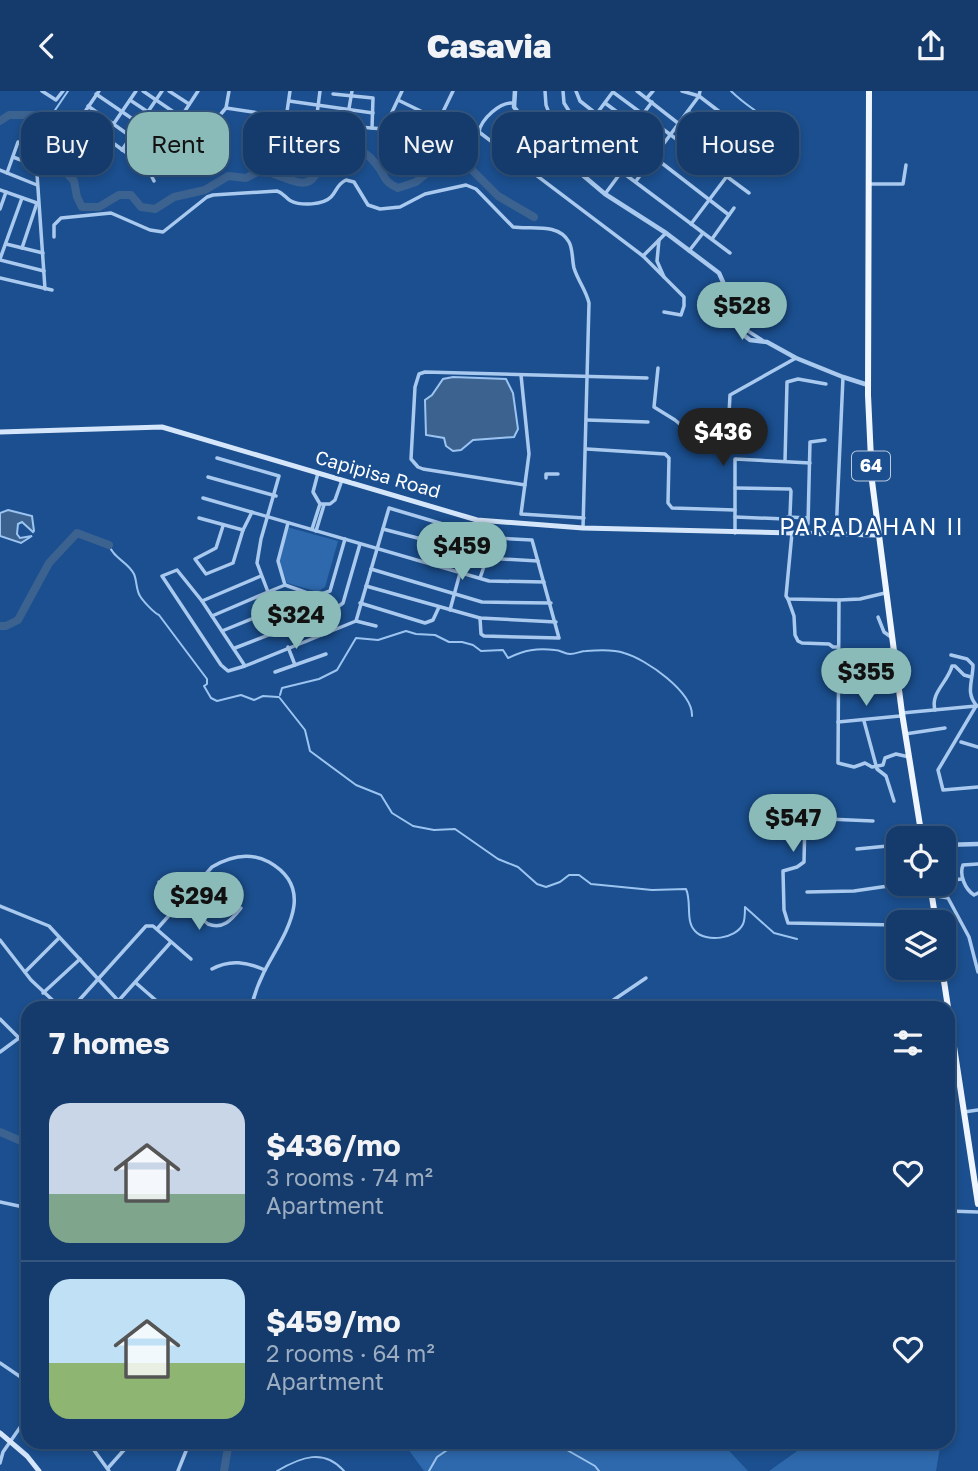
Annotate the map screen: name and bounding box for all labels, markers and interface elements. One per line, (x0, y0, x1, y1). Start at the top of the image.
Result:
icon: back (28, 27, 66, 65)
text: Casavia (427, 27, 551, 65)
icon: share (912, 27, 950, 65)
chip: Buy (21, 112, 113, 175)
chip: Rent (127, 112, 229, 175)
chip: Filters (243, 112, 365, 175)
chip: New (379, 112, 478, 175)
chip: Apartment (492, 112, 663, 175)
chip: House (677, 112, 799, 175)
pin: $528 (701, 282, 783, 342)
text: $528 (713, 291, 771, 319)
pin: $436 (682, 409, 764, 468)
text: $436 (694, 417, 752, 445)
street label: Capipisa Road (313, 445, 443, 502)
road number: 64 (852, 451, 890, 481)
district label: PARADAHAN II (779, 512, 965, 540)
pin: $459 (421, 523, 503, 582)
text: $459 (433, 531, 491, 559)
pin: $324 (255, 591, 337, 651)
text: $324 (267, 600, 325, 628)
pin: $355 (825, 649, 907, 708)
text: $355 (837, 657, 895, 685)
pin: $547 (752, 795, 834, 854)
text: $547 (765, 803, 821, 831)
map controls (886, 826, 956, 980)
button: locate (886, 826, 956, 896)
pin: $294 (158, 873, 240, 932)
text: $294 (170, 881, 228, 909)
button: layers (886, 910, 956, 980)
icon: filters (889, 1024, 927, 1062)
text: 7 homes (49, 1025, 170, 1061)
text: $436/mo (266, 1127, 401, 1163)
icon: home (105, 1131, 189, 1215)
icon: heart (889, 1154, 927, 1192)
text: 3 rooms · 74 m² (266, 1163, 433, 1191)
text: Apartment (266, 1191, 384, 1219)
text: $459/mo (266, 1303, 401, 1339)
icon: home (105, 1307, 189, 1391)
icon: heart (889, 1330, 927, 1368)
text: 2 rooms · 64 m² (266, 1339, 435, 1367)
text: Apartment (266, 1367, 384, 1395)

